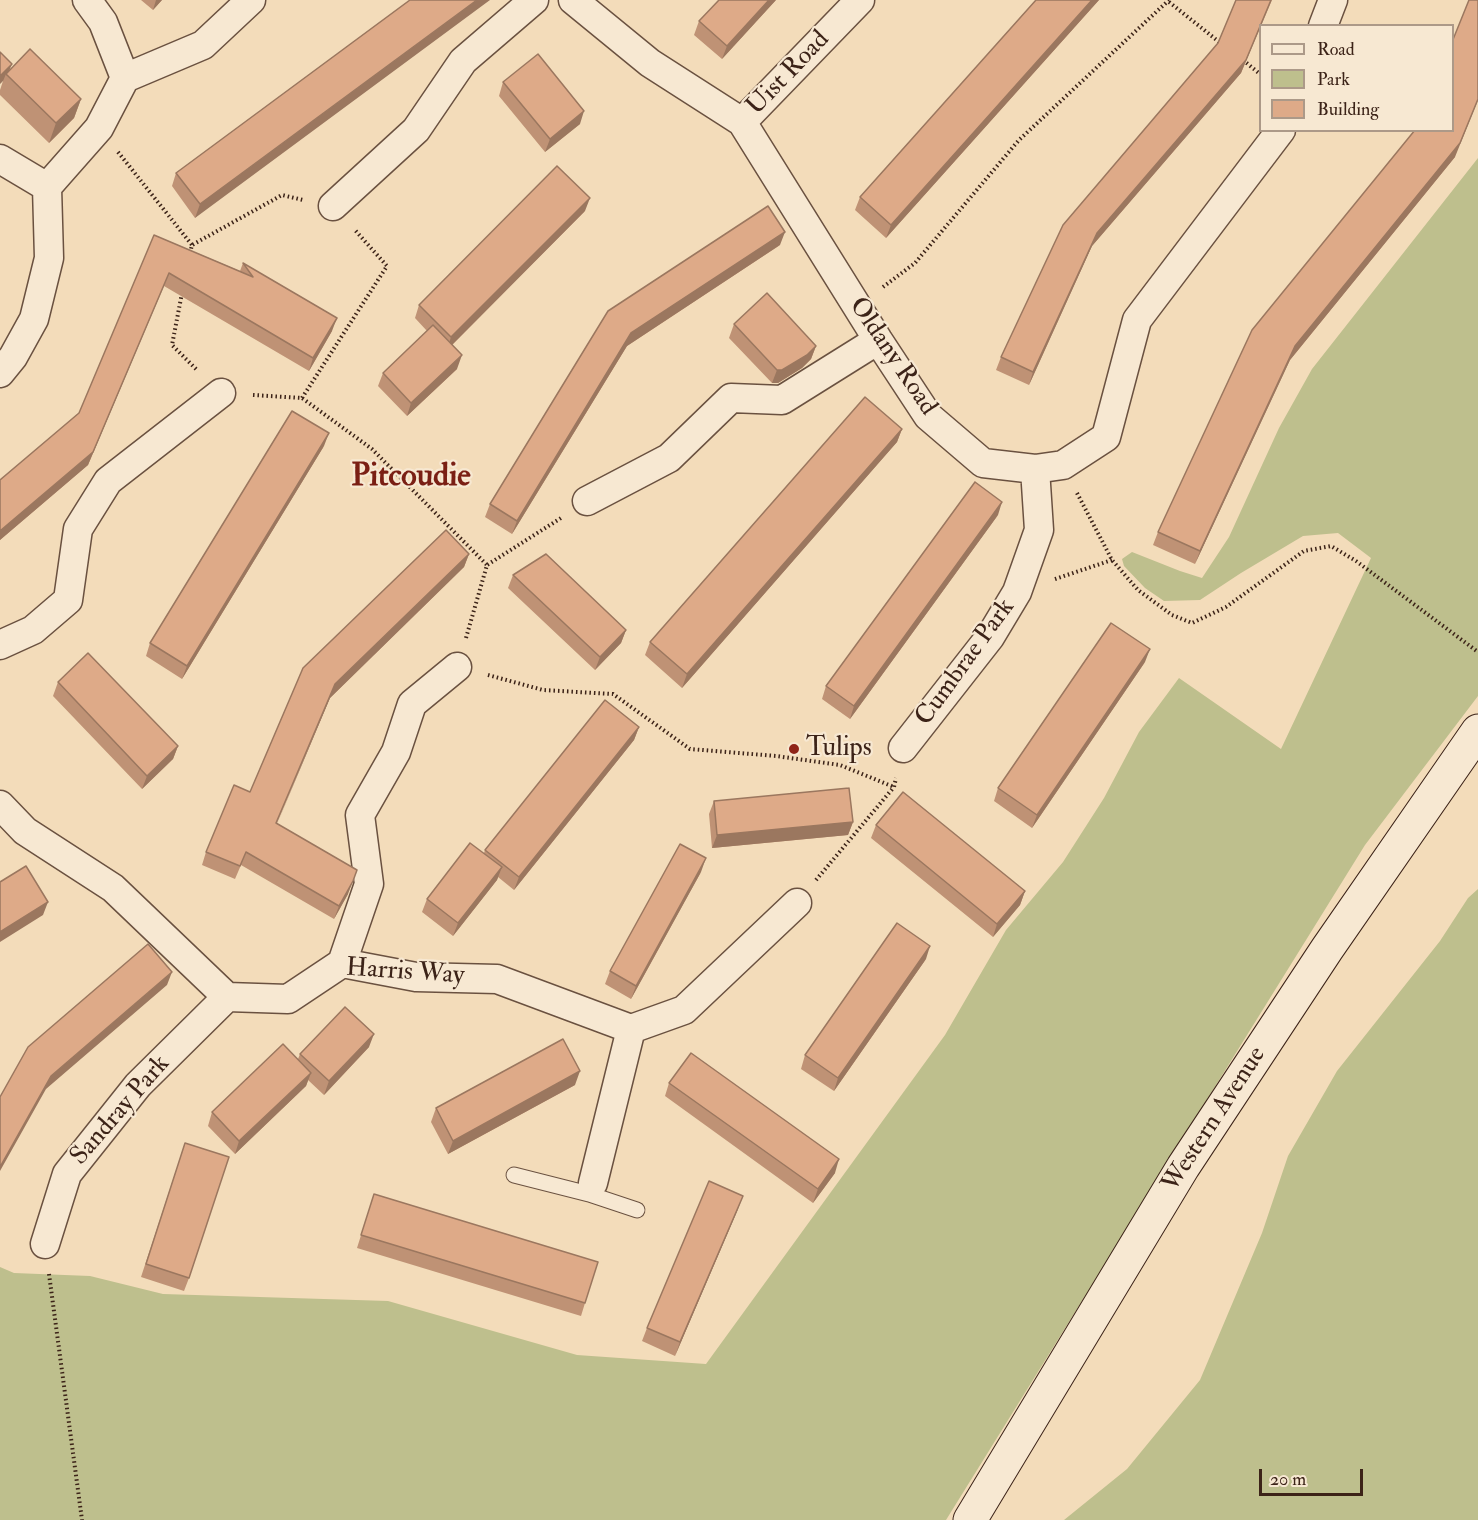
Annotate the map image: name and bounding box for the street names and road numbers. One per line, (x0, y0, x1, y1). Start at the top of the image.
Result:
street label: Uist Road (741, 25, 837, 123)
street label: Oldany Road (841, 292, 943, 422)
street label: Cumbrae Park (910, 594, 1022, 732)
street label: Harris Way (345, 953, 465, 993)
street label: Western Avenue (1156, 1041, 1274, 1199)
street label: Sandray Park (65, 1050, 177, 1172)

